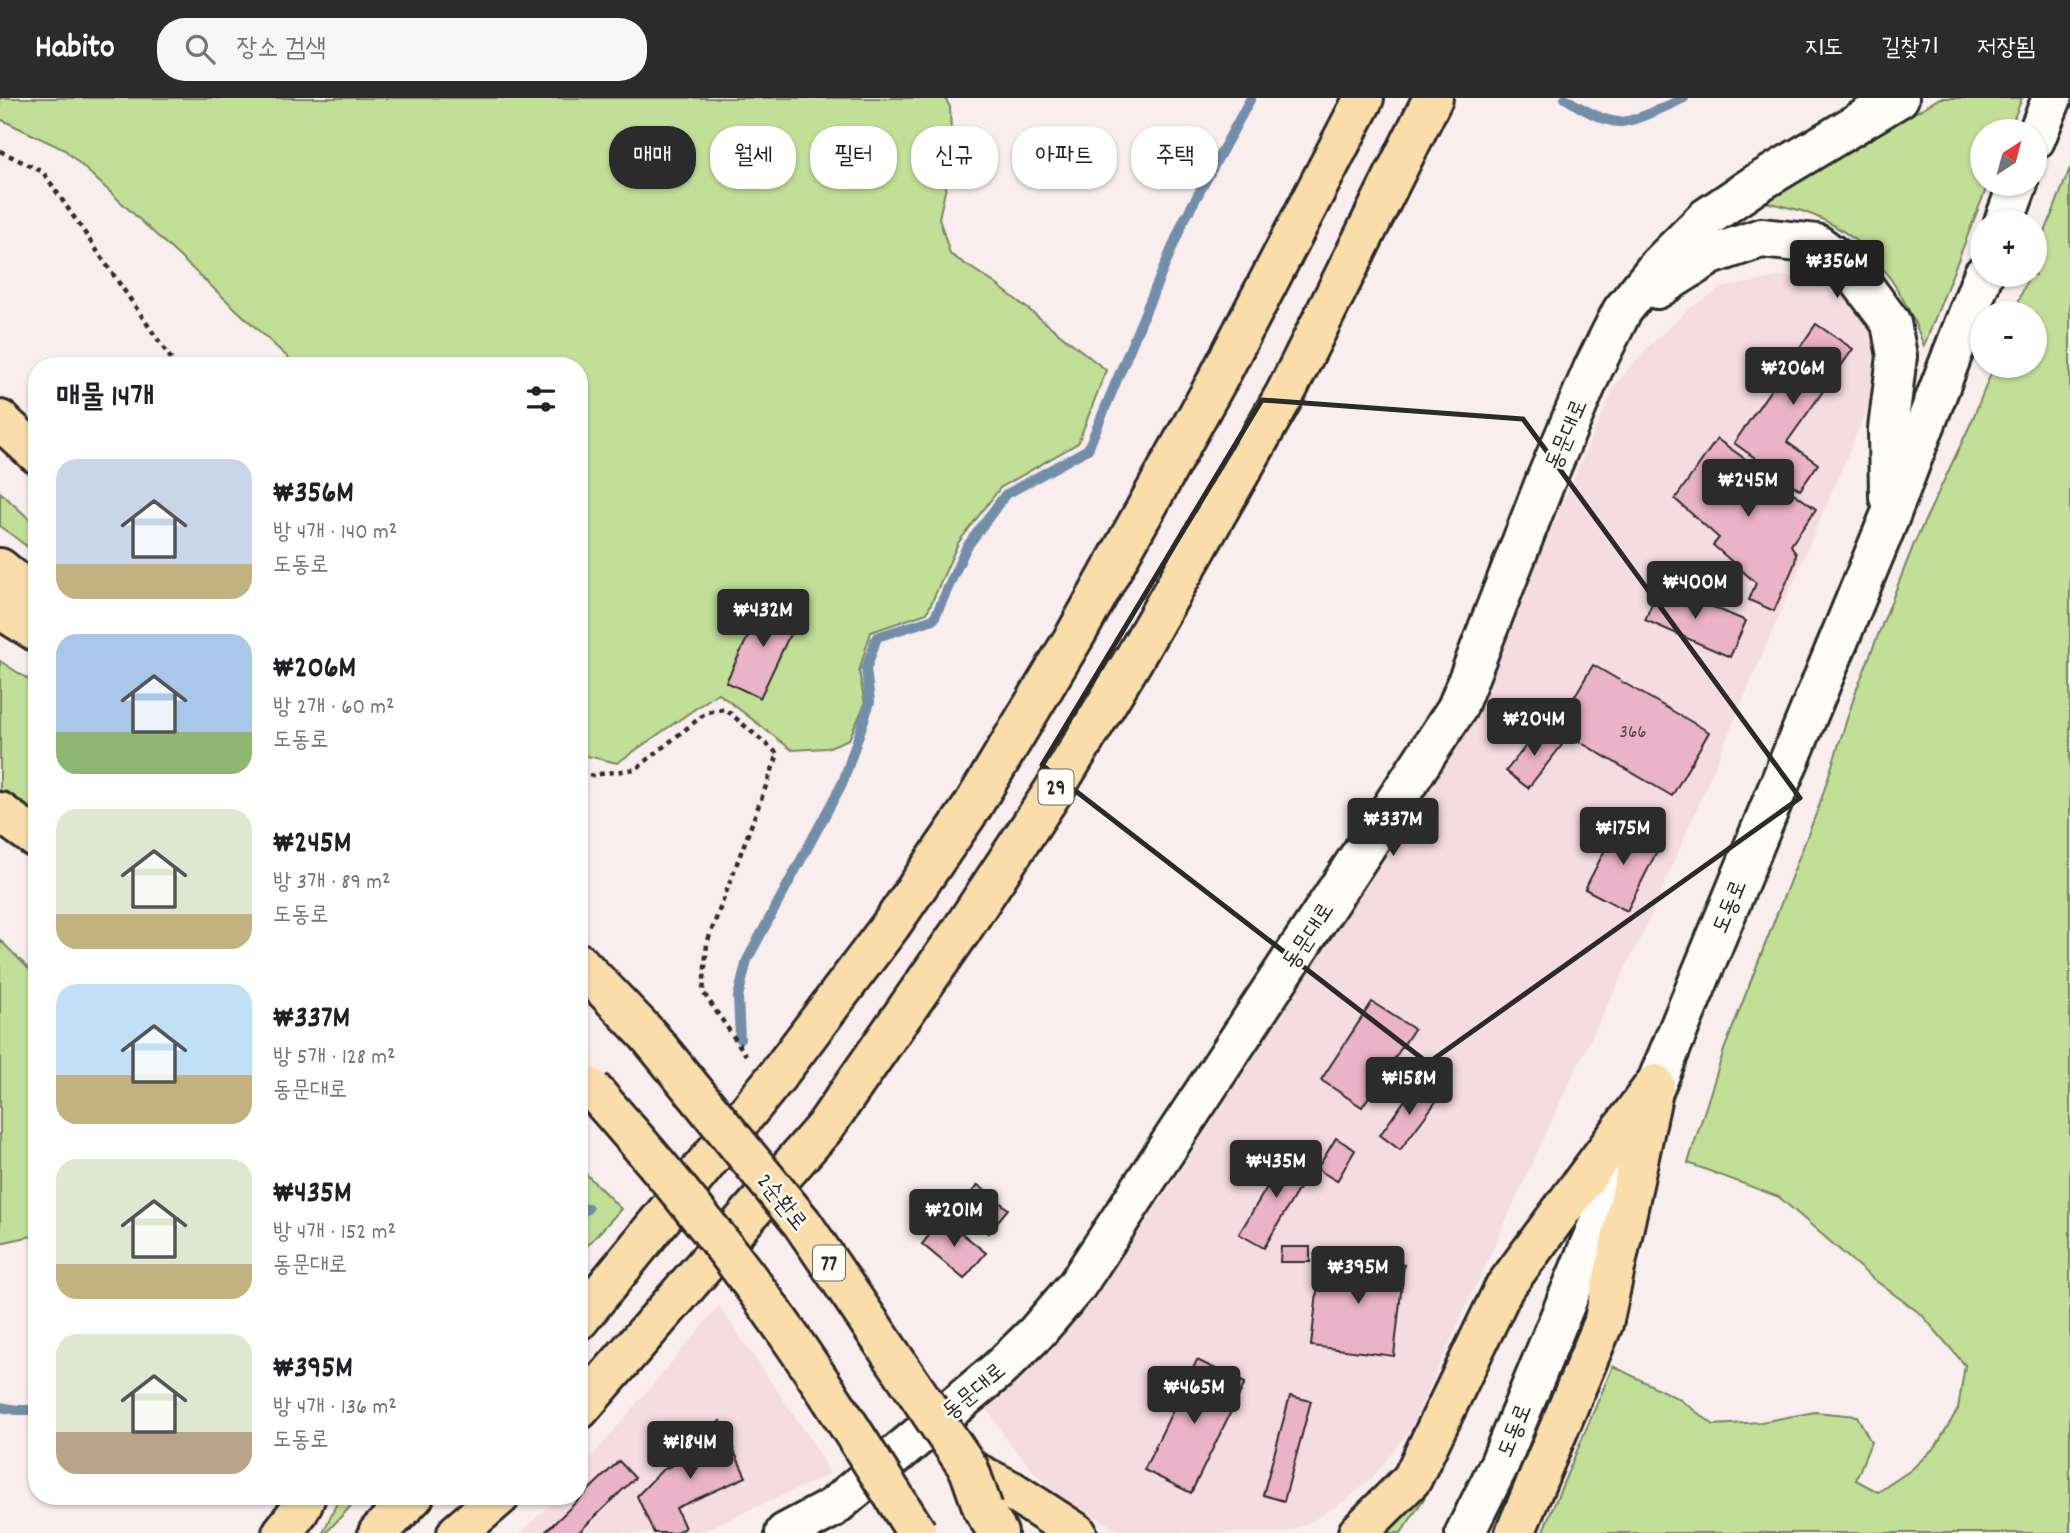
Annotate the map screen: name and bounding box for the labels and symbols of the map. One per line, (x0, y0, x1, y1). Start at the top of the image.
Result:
north arrow (1970, 119, 2048, 196)
pin: ₩356M (1788, 240, 1886, 300)
pin: ₩206M (1744, 348, 1842, 407)
street label: 동문대로 (1539, 395, 1598, 476)
pin: ₩245M (1699, 460, 1797, 519)
pin: ₩400M (1646, 561, 1744, 621)
pin: ₩432M (714, 589, 812, 649)
pin: ₩204M (1485, 698, 1583, 758)
house number: 366 (1619, 720, 1647, 747)
road number: 29 (1038, 770, 1074, 804)
pin: ₩337M (1344, 798, 1442, 858)
pin: ₩175M (1574, 808, 1672, 867)
street label: 도동로 (1706, 875, 1757, 939)
street label: 동문대로 (1276, 897, 1344, 977)
pin: ₩158M (1360, 1058, 1458, 1117)
pin: ₩435M (1227, 1140, 1325, 1200)
street label: 2순환로 (747, 1167, 814, 1239)
pin: ₩201M (905, 1190, 1003, 1249)
road number: 77 (813, 1246, 845, 1280)
pin: ₩395M (1309, 1246, 1407, 1306)
street label: 동문대로 (936, 1356, 1014, 1429)
pin: ₩465M (1145, 1366, 1243, 1426)
street label: 도동로 (1491, 1399, 1542, 1463)
pin: ₩184M (641, 1422, 739, 1481)

